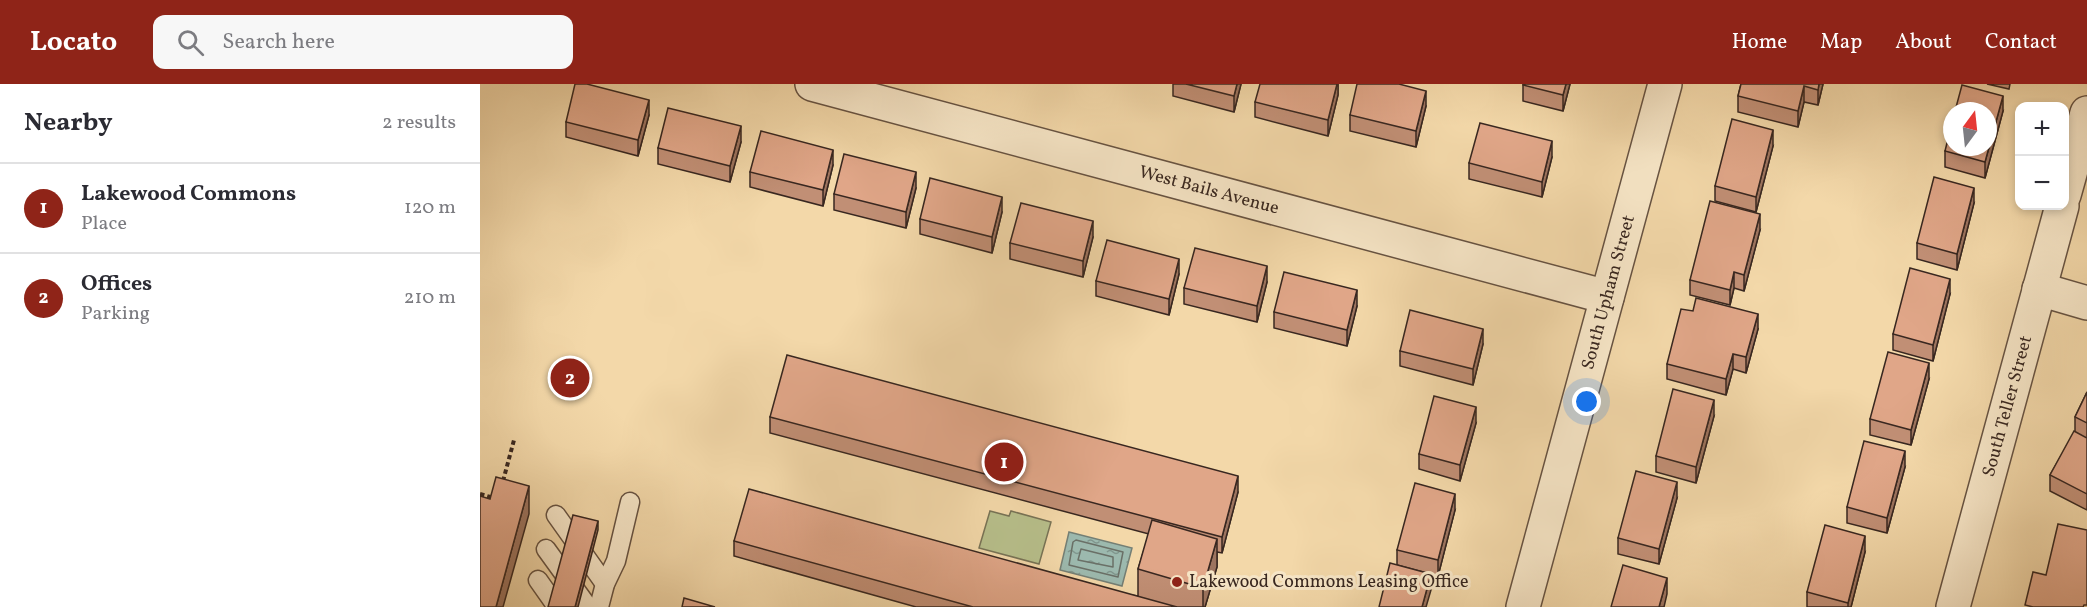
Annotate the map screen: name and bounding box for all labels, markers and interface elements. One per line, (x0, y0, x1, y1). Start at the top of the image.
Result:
search box (153, 15, 573, 69)
text: Locato (30, 23, 117, 62)
icon: search (174, 26, 207, 59)
text: Search here (222, 27, 335, 58)
text: Home (1732, 28, 1787, 57)
text: Map (1820, 28, 1862, 57)
text: About (1895, 28, 1952, 57)
text: Contact (1985, 28, 2057, 57)
north arrow (1943, 102, 1997, 156)
map controls (2015, 102, 2069, 210)
button: + (2015, 102, 2069, 156)
text: Nearby (24, 105, 113, 141)
text: 2 results (382, 109, 456, 137)
button: − (2015, 156, 2069, 210)
street label: West Bails Avenue (1136, 160, 1282, 221)
text: Lakewood Commons (81, 179, 296, 210)
text: 1 (39, 194, 48, 222)
text: 120 m (404, 194, 456, 222)
text: Place (81, 210, 127, 238)
street label: South Upham Street (1576, 212, 1641, 372)
text: Offices (81, 269, 152, 300)
text: 2 (38, 284, 49, 312)
text: 210 m (404, 284, 456, 312)
text: Parking (81, 300, 150, 328)
street label: South Teller Street (1976, 333, 2039, 480)
pin: 2 (550, 356, 590, 400)
your location (1572, 387, 1601, 416)
pin: 1 (984, 440, 1024, 484)
place label: Lakewood Commons Leasing Office (1189, 570, 1468, 595)
marker: Lakewood Commons Leasing Office (1170, 575, 1184, 589)

